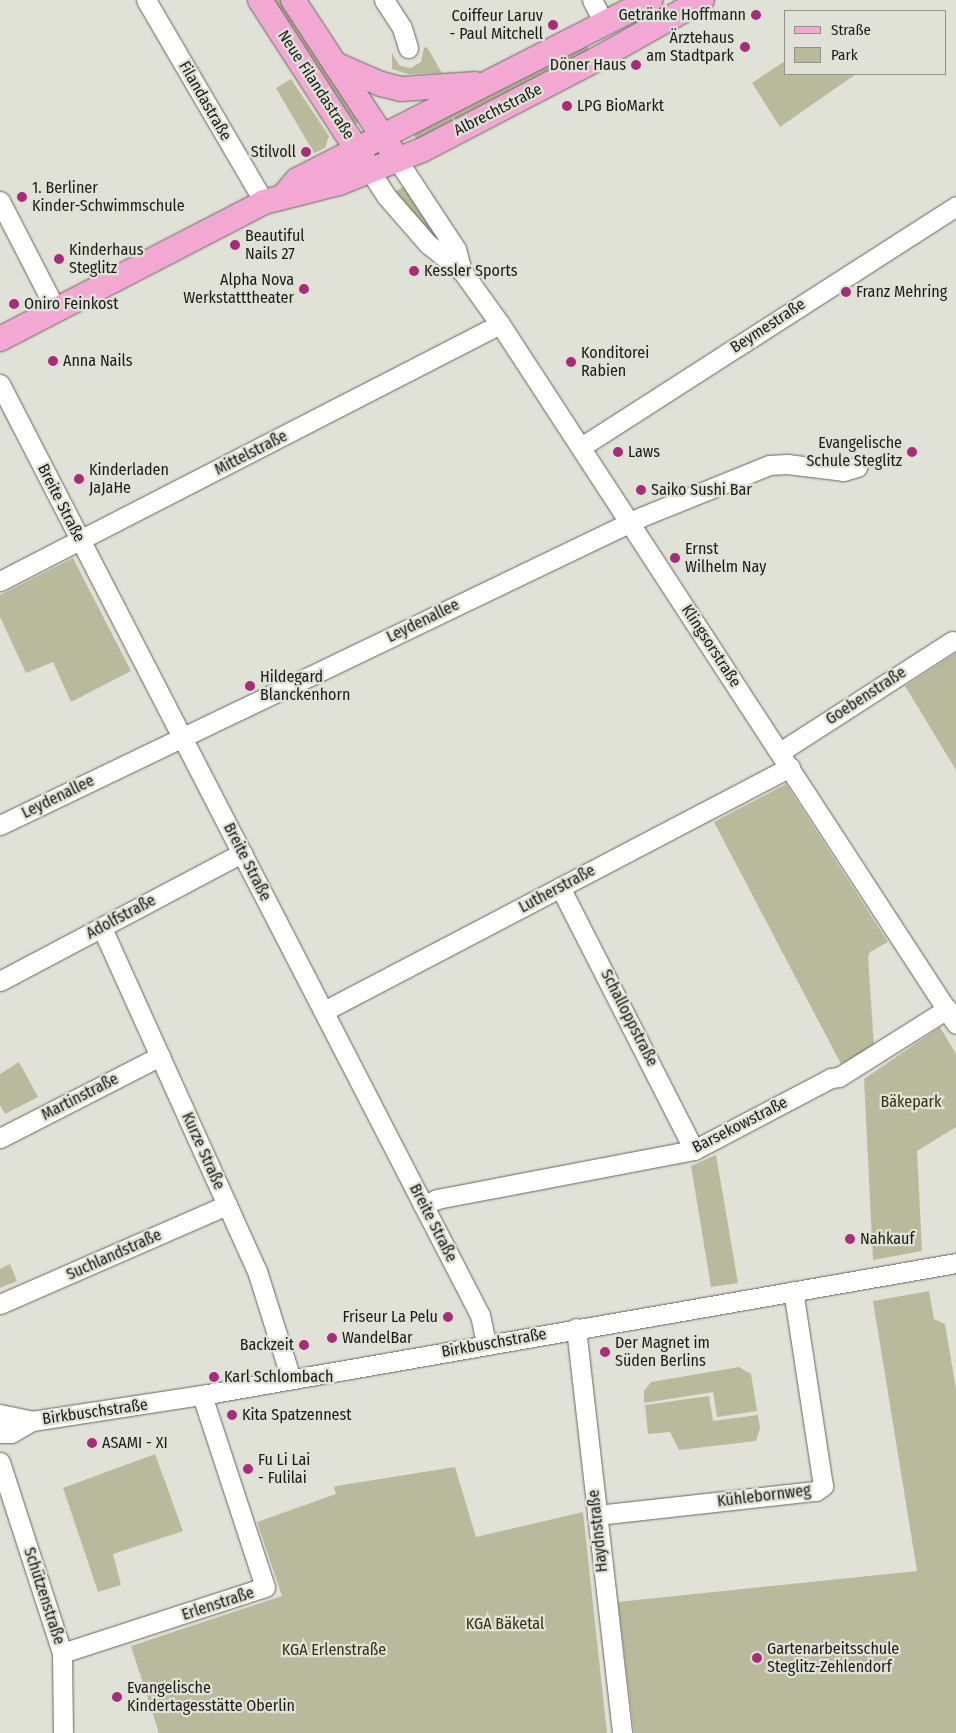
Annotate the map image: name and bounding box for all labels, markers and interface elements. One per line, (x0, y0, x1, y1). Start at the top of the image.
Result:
place label: Getränke Hoffmann (618, 5, 746, 25)
place label: Coiffeur Laruv - Paul Mitchell (450, 6, 543, 44)
marker: Getränke Hoffmann (750, 9, 762, 21)
legend (784, 10, 946, 75)
marker: Coiffeur Laruv - Paul Mitchell (547, 19, 559, 31)
text: Straße (831, 21, 871, 39)
street label: Neue Filandastraße (274, 27, 358, 143)
place label: Ärztehaus am Stadtpark (646, 28, 734, 66)
marker: Ärztehaus am Stadtpark (738, 40, 752, 54)
text: Park (831, 46, 858, 64)
place label: Döner Haus (550, 55, 626, 75)
street label: Filandastraße (175, 58, 235, 144)
marker: Döner Haus (630, 59, 642, 71)
street label: Albrechtstraße (451, 80, 545, 140)
place label: LPG BioMarkt (577, 96, 664, 116)
marker: LPG BioMarkt (561, 100, 573, 112)
place label: Stilvoll (251, 142, 296, 162)
marker: Stilvoll (300, 146, 312, 158)
place label: 1. Berliner Kinder-Schwimmschule (32, 178, 185, 216)
marker: 1. Berliner Kinder-Schwimmschule (16, 191, 28, 203)
place label: Beautiful Nails 27 (245, 226, 304, 264)
marker: Beautiful Nails 27 (229, 239, 241, 251)
place label: Kinderhaus Steglitz (69, 240, 143, 278)
marker: Kinderhaus Steglitz (53, 253, 65, 265)
place label: Kessler Sports (424, 261, 518, 281)
marker: Kessler Sports (408, 265, 420, 277)
place label: Alpha Nova Werkstatttheater (183, 270, 294, 308)
place label: Franz Mehring (856, 282, 947, 302)
marker: Alpha Nova Werkstatttheater (298, 283, 310, 295)
marker: Franz Mehring (840, 286, 852, 298)
place label: Oniro Feinkost (24, 294, 118, 314)
street label: Beymestraße (727, 295, 809, 357)
marker: Oniro Feinkost (8, 298, 20, 310)
place label: Konditorei Rabien (581, 343, 649, 381)
place label: Anna Nails (63, 351, 133, 371)
marker: Anna Nails (47, 355, 59, 367)
marker: Konditorei Rabien (565, 356, 577, 368)
street label: Mittelstraße (211, 426, 291, 480)
place label: Evangelische Schule Steglitz (806, 433, 902, 471)
place label: Laws (628, 442, 660, 462)
marker: Laws (612, 446, 624, 458)
marker: Evangelische Schule Steglitz (906, 446, 918, 458)
place label: Kinderladen JaJaHe (89, 460, 169, 498)
street label: Breite Straße (33, 461, 89, 545)
marker: Kinderladen JaJaHe (73, 473, 85, 485)
place label: Saiko Sushi Bar (651, 480, 752, 500)
marker: Saiko Sushi Bar (635, 484, 647, 496)
place label: Ernst Wilhelm Nay (685, 539, 766, 577)
marker: Ernst Wilhelm Nay (669, 552, 681, 564)
street label: Leydenallee (384, 595, 462, 647)
street label: Klingsorstraße (677, 601, 745, 691)
street label: Goebenstraße (822, 663, 910, 729)
place label: Hildegard Blanckenhorn (260, 667, 351, 705)
marker: Hildegard Blanckenhorn (244, 680, 256, 692)
street label: Leydenallee (19, 771, 97, 823)
street label: Breite Straße (219, 820, 275, 904)
street label: Lutherstraße (516, 861, 598, 917)
street label: Adolfstraße (83, 891, 159, 943)
street label: Schalloppstraße (596, 966, 662, 1070)
street label: Martinstraße (38, 1069, 122, 1125)
park label: Bäkepark (880, 1092, 942, 1112)
street label: Barsekowstraße (689, 1093, 791, 1157)
street label: Kurze Straße (177, 1109, 229, 1193)
street label: Breite Straße (405, 1181, 461, 1265)
street label: Suchlandstraße (63, 1225, 165, 1285)
place label: Nahkauf (860, 1229, 914, 1249)
marker: Nahkauf (844, 1233, 856, 1245)
place label: Friseur La Pelu (343, 1307, 438, 1327)
marker: Friseur La Pelu (442, 1311, 454, 1323)
street label: Birkbuschstraße (440, 1324, 548, 1362)
place label: WandelBar (342, 1328, 413, 1348)
marker: WandelBar (326, 1332, 338, 1344)
place label: Der Magnet im Süden Berlins (615, 1333, 710, 1371)
place label: Backzeit (240, 1335, 294, 1355)
marker: Backzeit (298, 1339, 310, 1351)
marker: Der Magnet im Süden Berlins (599, 1346, 611, 1358)
place label: Karl Schlombach (224, 1367, 333, 1387)
marker: Karl Schlombach (208, 1371, 220, 1383)
street label: Birkbuschstraße (41, 1395, 149, 1429)
place label: Kita Spatzennest (242, 1405, 352, 1425)
marker: Kita Spatzennest (226, 1409, 238, 1421)
place label: ASAMI - XI (102, 1433, 168, 1453)
marker: ASAMI - XI (86, 1437, 98, 1449)
place label: Fu Li Lai - Fulilai (258, 1450, 310, 1488)
marker: Fu Li Lai - Fulilai (242, 1463, 254, 1475)
street label: Kühlebornweg (716, 1481, 812, 1511)
street label: Haydnstraße (584, 1489, 612, 1573)
street label: Schützenstraße (19, 1545, 69, 1647)
street label: Erlenstraße (179, 1583, 257, 1625)
park label: KGA Bäketal (466, 1614, 544, 1634)
place label: Gartenarbeitsschule Steglitz-Zehlendorf (767, 1639, 899, 1677)
park label: KGA Erlenstraße (282, 1640, 386, 1660)
marker: Gartenarbeitsschule Steglitz-Zehlendorf (751, 1652, 763, 1664)
place label: Evangelische Kindertagesstätte Oberlin (127, 1678, 295, 1716)
marker: Evangelische Kindertagesstätte Oberlin (111, 1691, 123, 1703)

